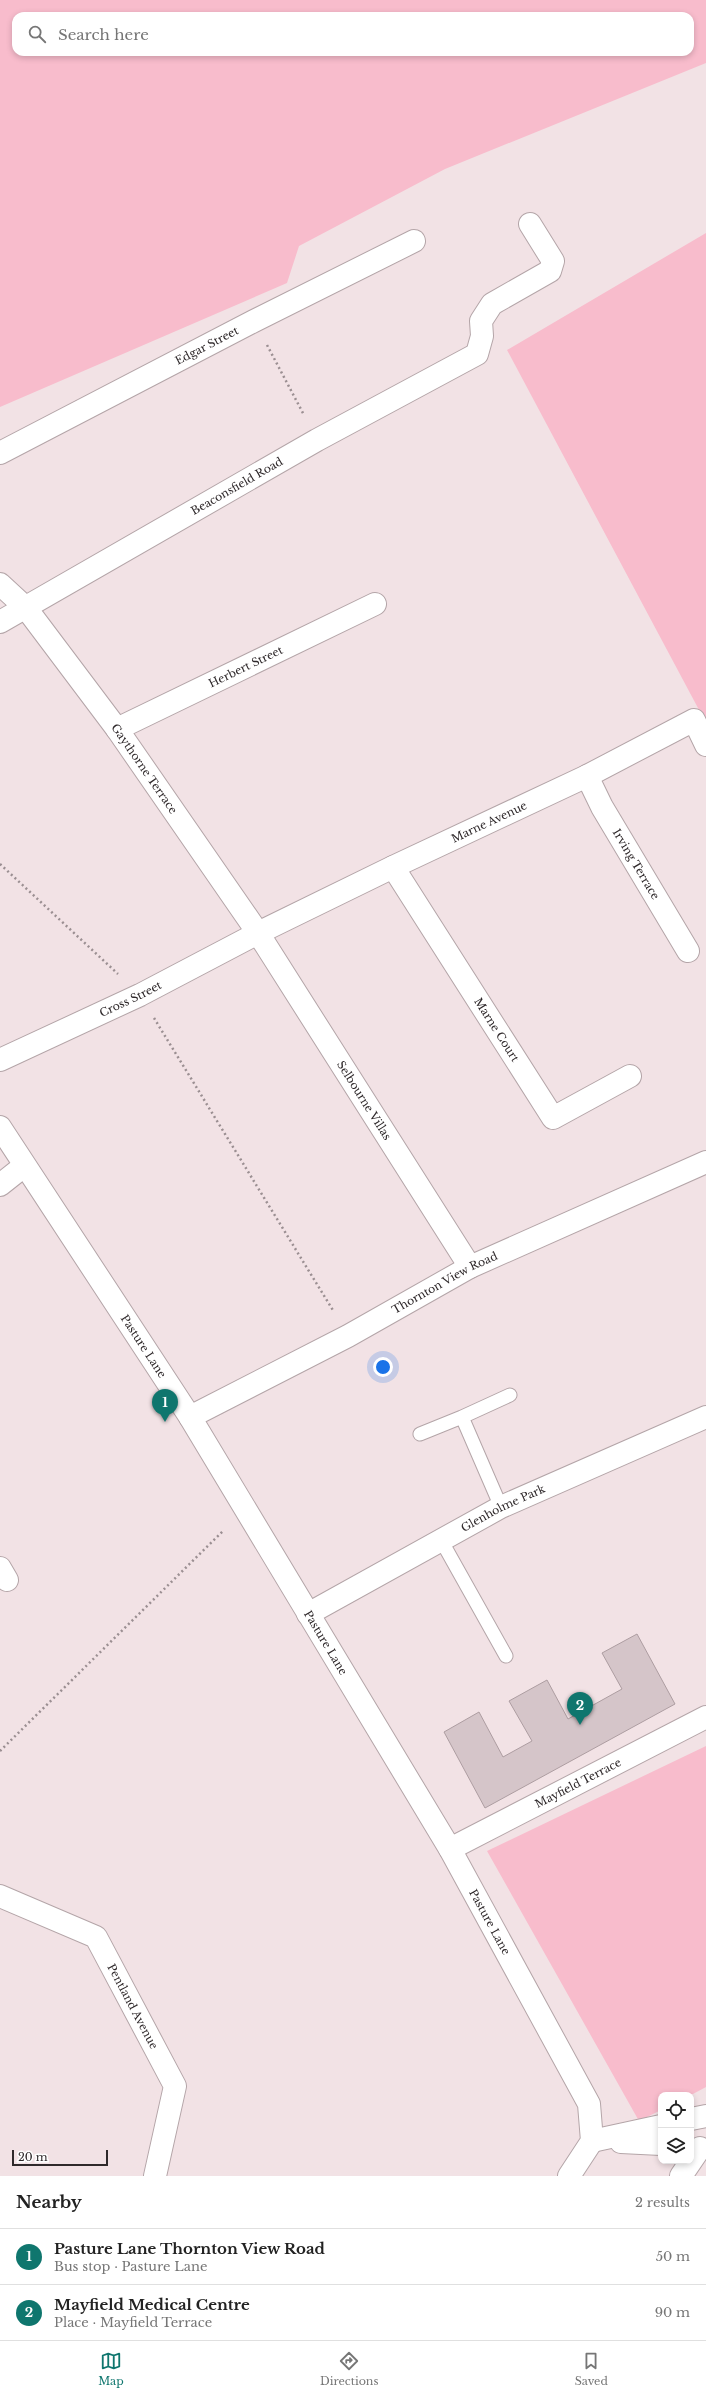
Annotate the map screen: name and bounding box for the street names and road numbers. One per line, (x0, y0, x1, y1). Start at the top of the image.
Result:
street label: Edgar Street (173, 323, 242, 368)
street label: Beaconsfield Road (188, 454, 286, 518)
street label: Herbert Street (206, 642, 286, 691)
street label: Gaythorne Terrace (108, 721, 180, 816)
street label: Marne Avenue (449, 798, 529, 846)
street label: Irving Terrace (610, 826, 663, 902)
street label: Cross Street (97, 978, 165, 1020)
street label: Marne Court (471, 995, 523, 1065)
street label: Selbourne Villas (334, 1058, 395, 1143)
street label: Thornton View Road (389, 1248, 500, 1317)
street label: Pasture Lane (118, 1312, 169, 1380)
street label: Glenholme Park (458, 1481, 547, 1535)
street label: Pasture Lane (301, 1608, 351, 1677)
street label: Mayfield Terrace (533, 1755, 623, 1811)
street label: Pasture Lane (466, 1887, 513, 1957)
street label: Pentland Avenue (104, 1961, 161, 2052)

